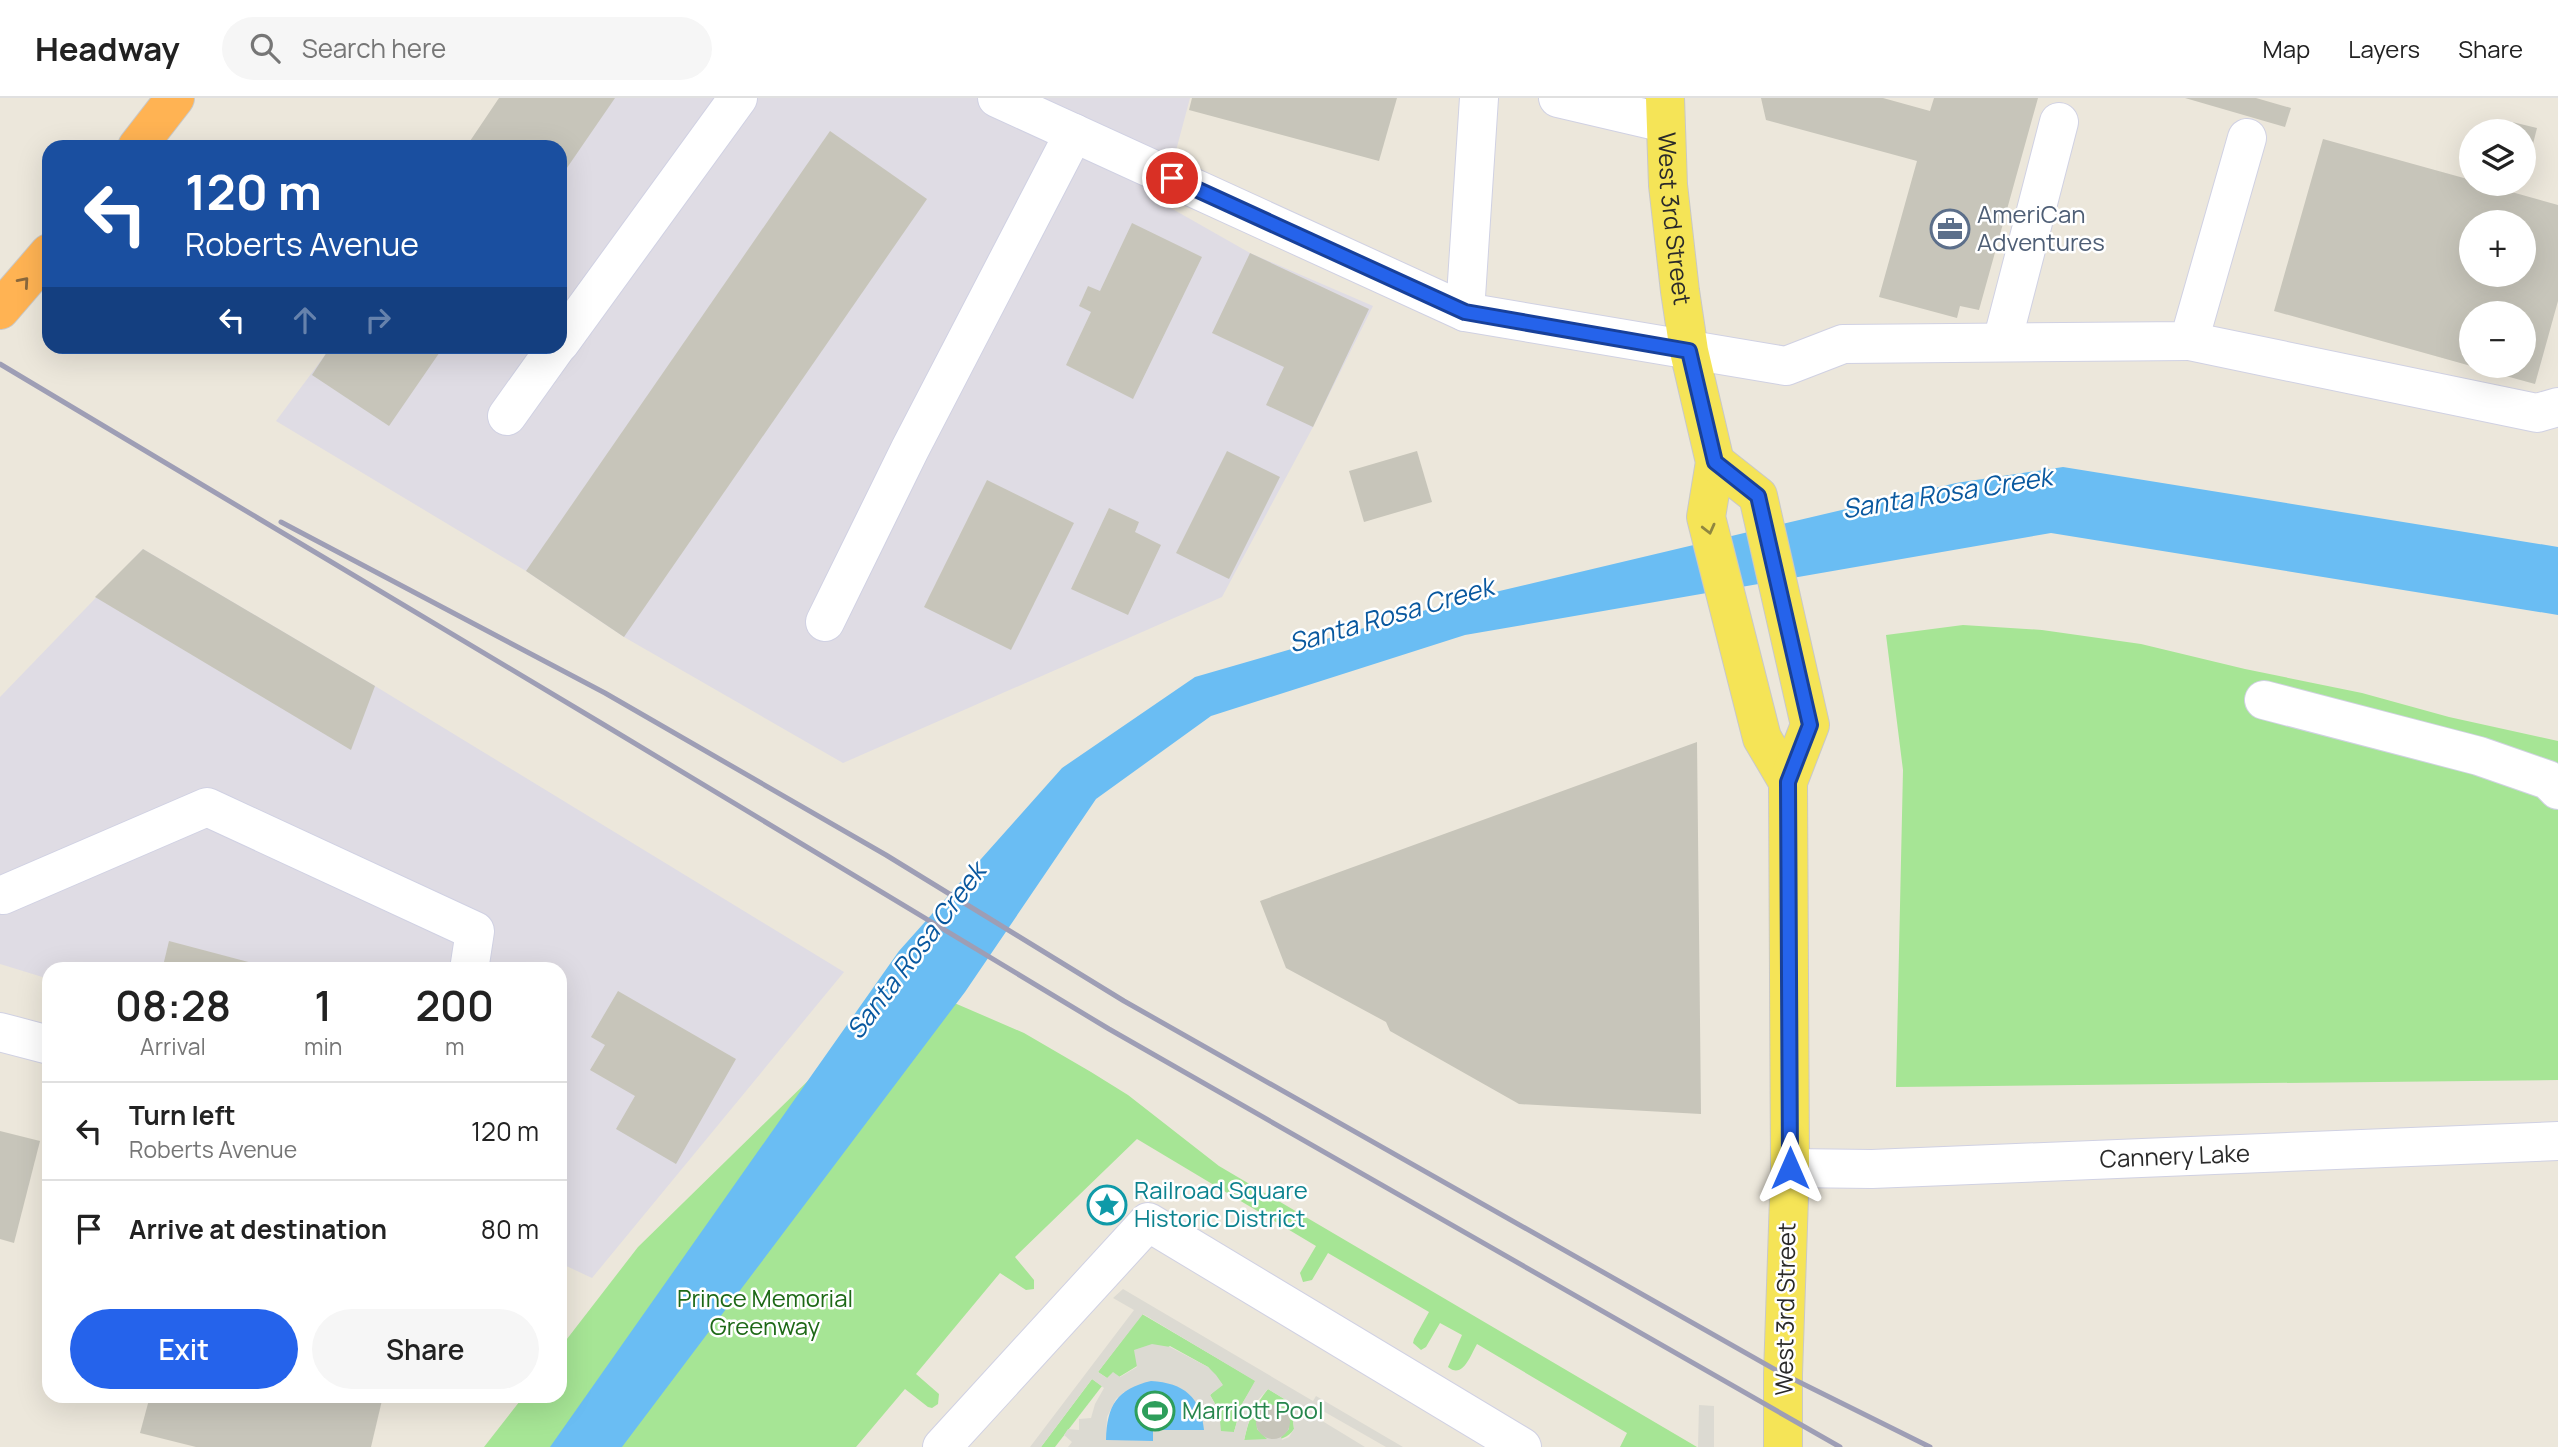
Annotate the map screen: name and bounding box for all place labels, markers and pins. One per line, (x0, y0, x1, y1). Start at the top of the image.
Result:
pin (1142, 148, 1202, 208)
place label: AmeriCan Adventures (1977, 197, 2105, 258)
office icon: AmeriCan Adventures (1929, 208, 1971, 250)
place label: Railroad Square Historic District (1134, 1173, 1308, 1234)
place icon: Railroad Square Historic District (1086, 1184, 1128, 1226)
sports icon: Marriott Pool (1134, 1390, 1176, 1432)
place label: Marriott Pool (1182, 1393, 1324, 1426)

